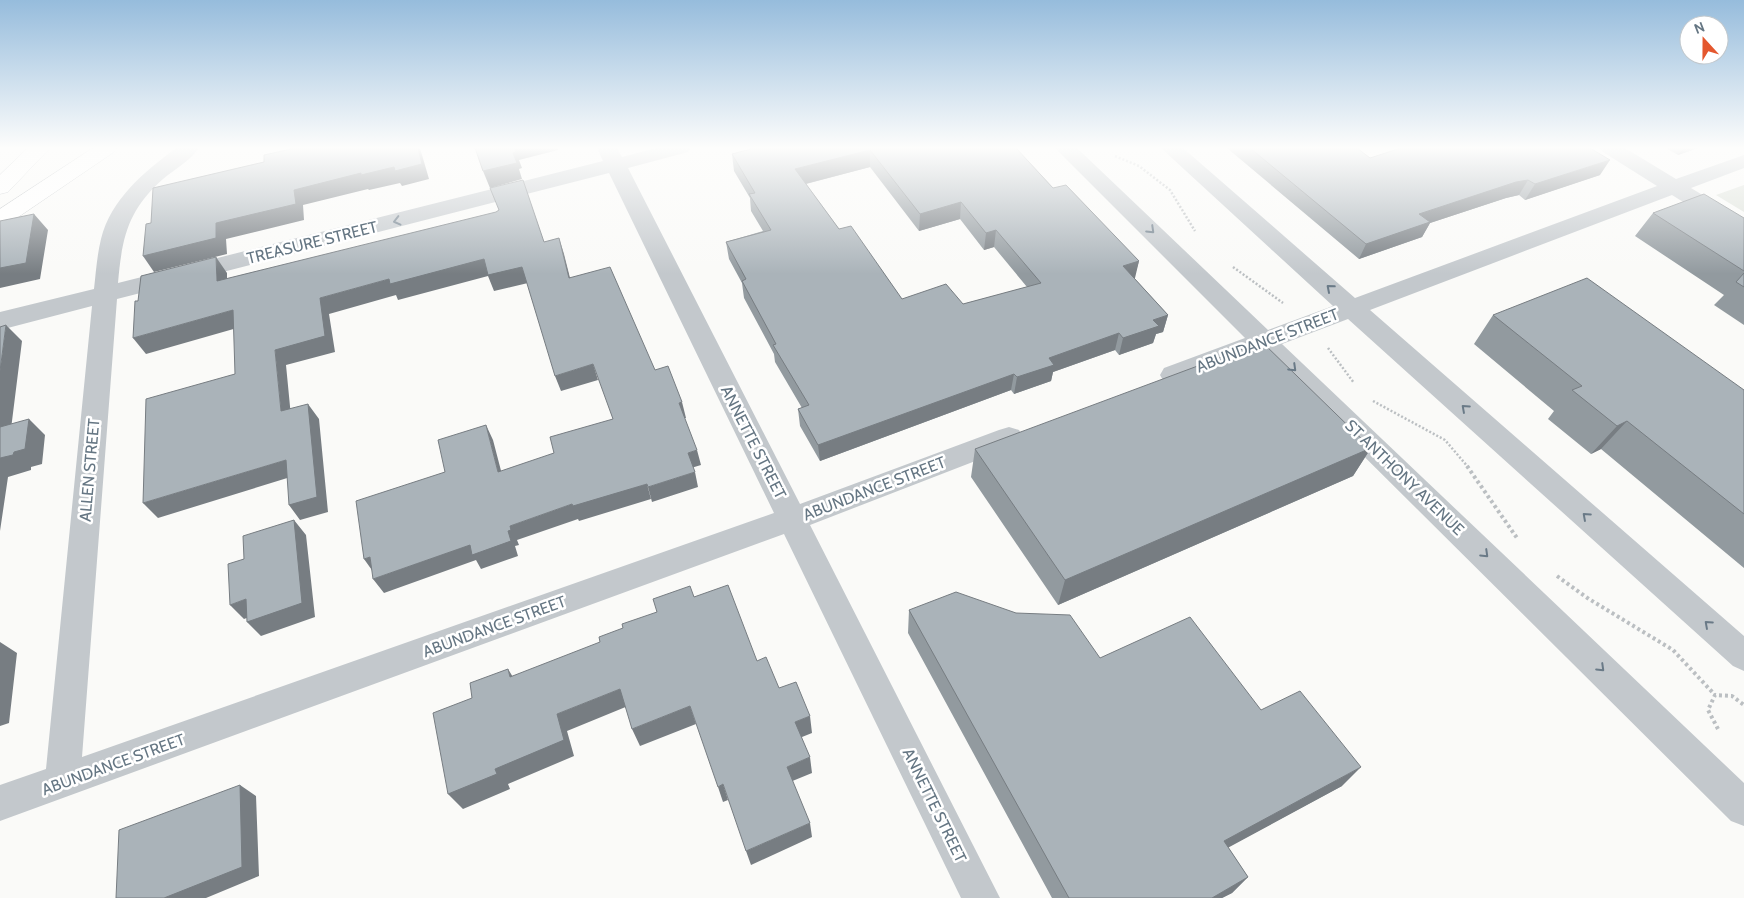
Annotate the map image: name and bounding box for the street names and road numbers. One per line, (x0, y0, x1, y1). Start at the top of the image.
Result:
street label: TREASURE STREET (245, 217, 380, 268)
street label: ABUNDANCE STREET (1193, 304, 1341, 376)
street label: ANNETTE STREET (717, 382, 791, 502)
street label: ST ANTHONY AVENUE (1341, 416, 1468, 539)
street label: ALLEN STREET (76, 417, 104, 522)
street label: ABUNDANCE STREET (800, 452, 948, 524)
street label: ABUNDANCE STREET (420, 592, 569, 661)
street label: ABUNDANCE STREET (39, 730, 188, 799)
street label: ANNETTE STREET (899, 745, 971, 866)

